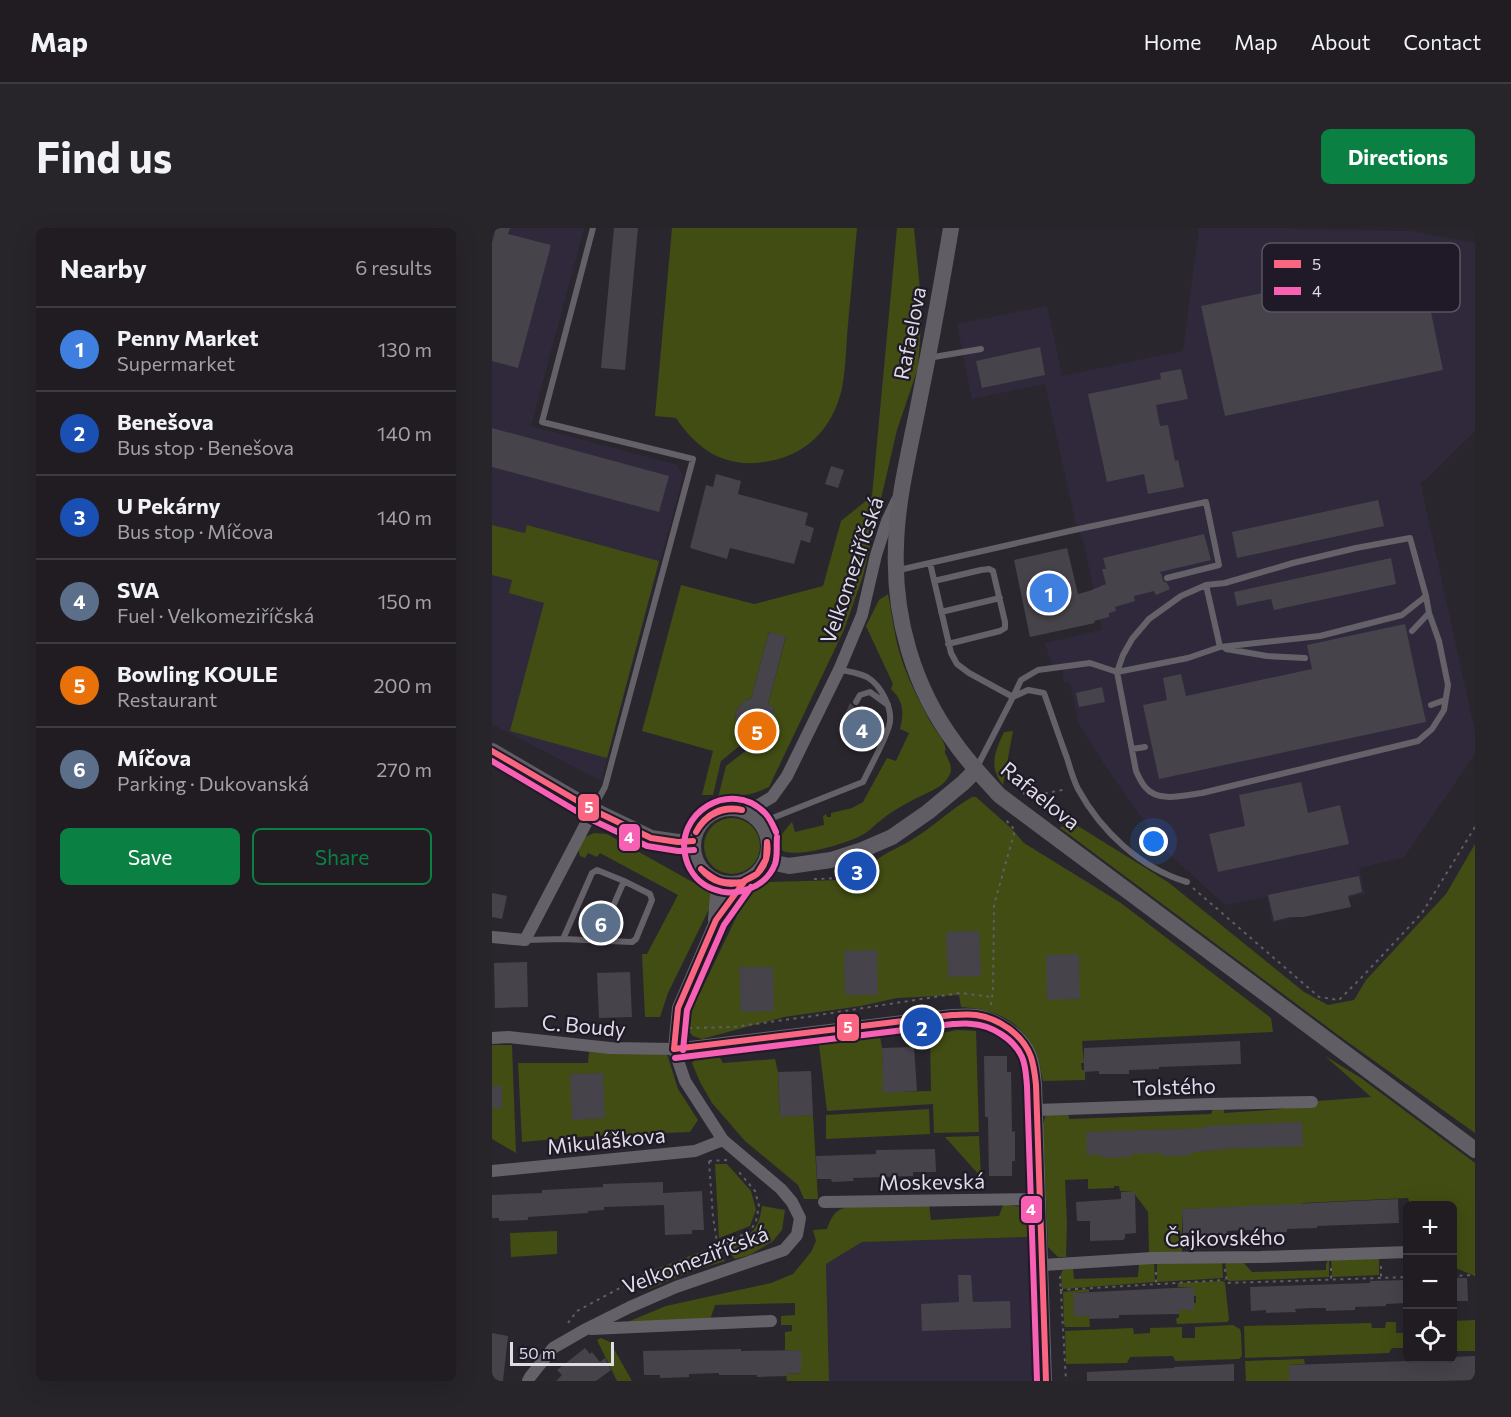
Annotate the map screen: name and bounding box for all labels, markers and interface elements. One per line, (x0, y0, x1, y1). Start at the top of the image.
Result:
text: Map (30, 24, 88, 58)
text: Home (1144, 29, 1201, 54)
text: Map (1234, 29, 1278, 54)
text: About (1311, 29, 1370, 54)
text: Contact (1403, 29, 1481, 54)
button: Directions (1321, 129, 1475, 184)
text: Find us (36, 130, 172, 182)
legend (1262, 243, 1460, 312)
text: Nearby (60, 252, 147, 283)
text: 5 (1312, 254, 1321, 273)
text: 6 results (355, 255, 432, 279)
text: 4 (1312, 281, 1322, 300)
street label: Rafaelova (888, 284, 930, 382)
text: Penny Market (117, 324, 259, 351)
text: 1 (75, 337, 84, 361)
text: 130 m (378, 337, 432, 361)
text: Supermarket (117, 351, 235, 375)
text: Benešova (117, 408, 214, 435)
text: 2 (74, 421, 85, 445)
text: 140 m (377, 421, 432, 445)
text: Bus stop · Benešova (117, 435, 294, 459)
text: U Pekárny (117, 492, 220, 519)
street label: Velkomeziříčská (814, 493, 888, 647)
text: 3 (74, 505, 85, 529)
text: 140 m (377, 505, 432, 529)
text: Bus stop · Míčova (117, 519, 274, 543)
pin: 1 (1030, 570, 1068, 616)
text: SVA (117, 576, 160, 603)
text: 4 (73, 589, 86, 613)
text: 150 m (378, 589, 432, 613)
text: Fuel · Velkomeziříčská (117, 603, 314, 627)
text: Bowling KOULE (117, 660, 278, 687)
text: 5 (74, 673, 85, 697)
text: 200 m (374, 673, 432, 697)
text: Restaurant (117, 687, 217, 711)
pin: 4 (842, 706, 881, 752)
pin: 5 (738, 708, 776, 754)
text: Míčova (117, 744, 191, 771)
street label: Rafaelova (997, 756, 1085, 834)
text: 6 (73, 757, 86, 781)
text: 270 m (376, 757, 432, 781)
text: Parking · Dukovanská (117, 771, 309, 795)
line badge: 5 (577, 793, 600, 822)
text: 5 (584, 797, 594, 816)
line badge: 4 (618, 823, 641, 852)
text: 4 (624, 827, 634, 846)
your location (1139, 827, 1168, 856)
button: Save (60, 828, 240, 885)
button: Share (252, 828, 432, 885)
pin: 3 (838, 848, 877, 894)
pin: 6 (582, 900, 620, 946)
pin: 2 (902, 1004, 942, 1050)
street label: C. Boudy (541, 1009, 627, 1041)
line badge: 5 (836, 1013, 860, 1042)
text: 5 (843, 1017, 853, 1036)
street label: Tolstého (1132, 1072, 1216, 1100)
street label: Mikuláškova (546, 1121, 666, 1159)
street label: Moskevská (879, 1168, 985, 1194)
line badge: 4 (1020, 1195, 1043, 1224)
text: 4 (1026, 1199, 1036, 1218)
map controls (1403, 1201, 1457, 1363)
button: + (1403, 1201, 1457, 1255)
street label: Velkomeziříčská (619, 1220, 771, 1298)
street label: Čajkovského (1165, 1223, 1285, 1251)
button: − (1403, 1255, 1457, 1309)
button: locate (1403, 1309, 1457, 1363)
scale bar (510, 1339, 614, 1366)
text: 50 m (519, 1343, 556, 1362)

